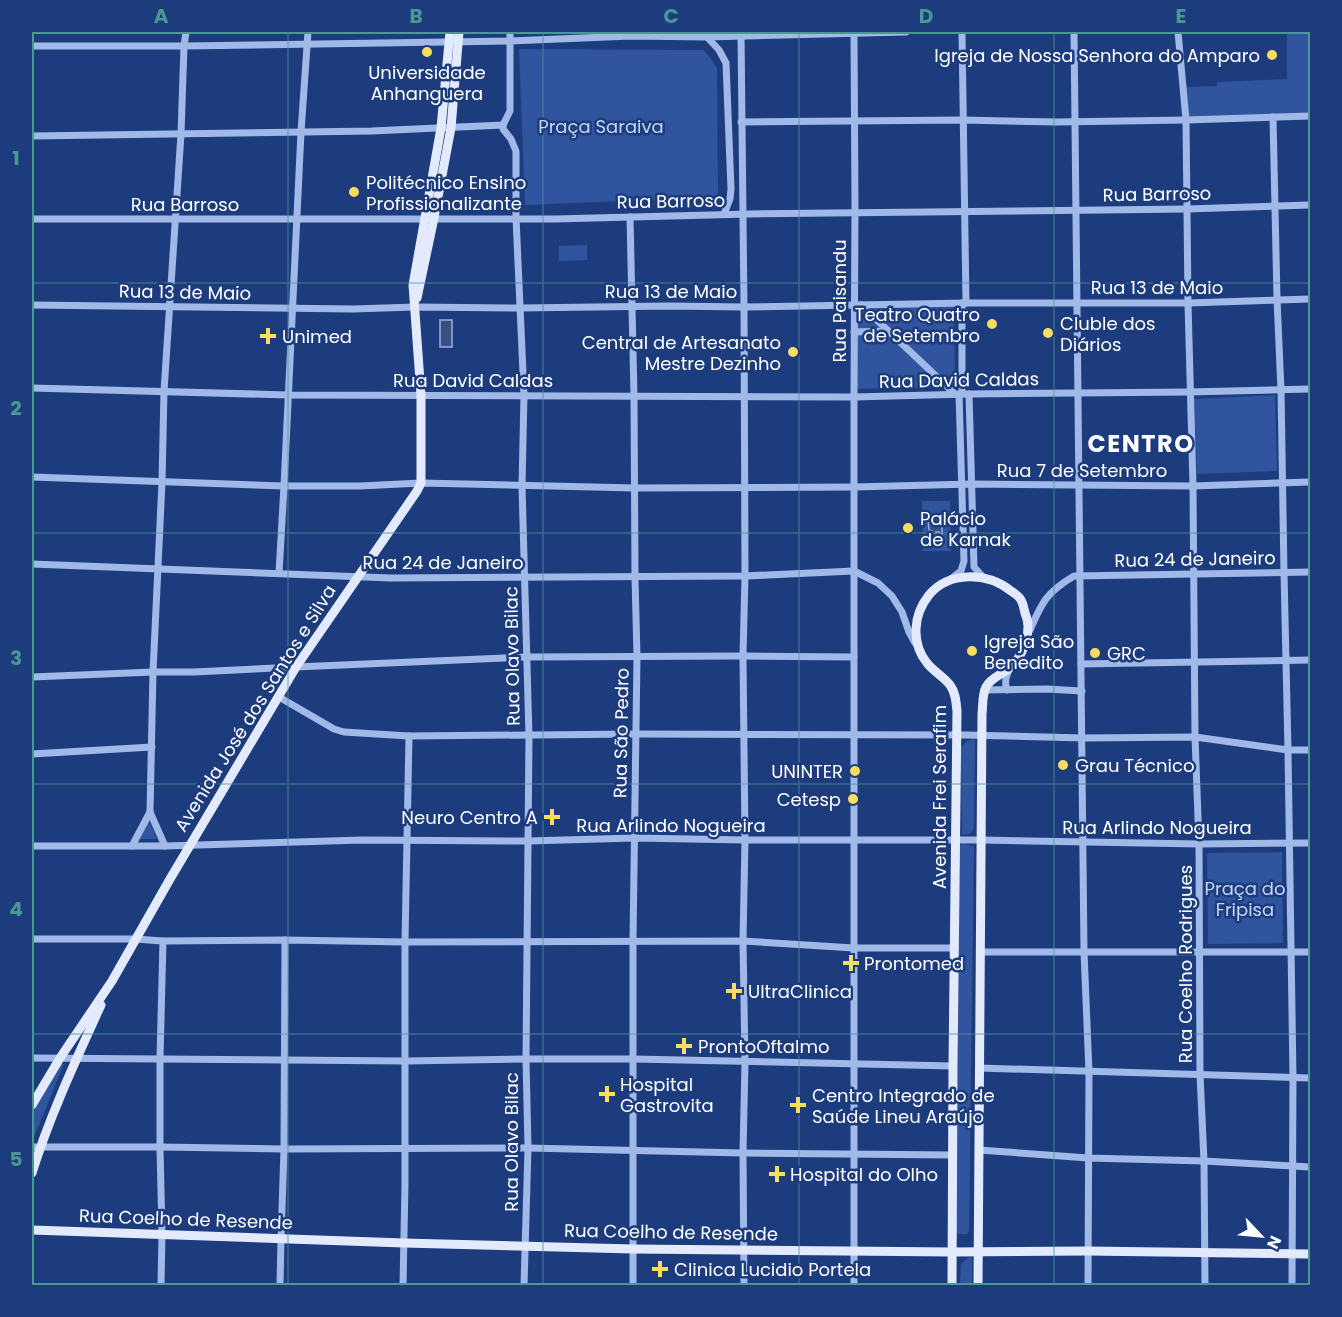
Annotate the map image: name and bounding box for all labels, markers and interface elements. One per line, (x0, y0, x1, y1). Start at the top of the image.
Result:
text: A (154, 2, 169, 30)
text: B (409, 2, 423, 30)
text: C (663, 2, 679, 30)
text: D (919, 2, 933, 30)
text: E (1176, 2, 1186, 30)
place label: Igreja de Nossa Senhora do Amparo (934, 43, 1260, 68)
marker: Universidade Anhanguera (420, 45, 434, 59)
marker: Igreja de Nossa Senhora do Amparo (1265, 48, 1279, 62)
place label: Universidade Anhanguera (368, 60, 486, 106)
park label: Praça Saraiva (538, 114, 664, 139)
text: 1 (12, 144, 20, 172)
place label: Politécnico Ensino Profissionalizante (366, 170, 526, 216)
street label: Rua Barroso (1103, 181, 1211, 207)
marker: Politécnico Ensino Profissionalizante (347, 185, 361, 199)
street label: Rua Barroso (617, 188, 725, 214)
street label: Rua Barroso (131, 192, 239, 217)
street label: Rua Paisandu (827, 239, 852, 363)
street label: Rua 13 de Maio (1091, 275, 1223, 300)
street label: Rua 13 de Maio (119, 278, 251, 306)
street label: Rua 13 de Maio (605, 279, 737, 304)
place label: Teatro Quatro de Setembro (855, 302, 980, 348)
place label: Cluble dos Diários (1060, 311, 1156, 357)
marker: Teatro Quatro de Setembro (985, 317, 999, 331)
place label: Unimed (282, 324, 352, 349)
marker: Cluble dos Diários (1041, 326, 1055, 340)
marker: Unimed (259, 327, 277, 345)
place label: Central de Artesanato Mestre Dezinho (582, 330, 781, 376)
marker: Central de Artesanato Mestre Dezinho (786, 345, 800, 359)
street label: Rua David Caldas (879, 366, 1039, 394)
street label: Rua David Caldas (393, 368, 553, 393)
text: 2 (10, 394, 22, 422)
district label: CENTRO (1087, 427, 1195, 460)
street label: Rua 7 de Setembro (997, 458, 1167, 483)
place label: Palácio de Karnak (920, 506, 1011, 552)
marker: Palácio de Karnak (901, 521, 915, 535)
street label: Rua 24 de Janeiro (1114, 545, 1276, 573)
street label: Rua 24 de Janeiro (362, 550, 524, 575)
street label: Avenida José dos Santos e Silva (168, 580, 342, 836)
street label: Rua Olavo Bilac (498, 586, 526, 726)
place label: Igreja São Benedito (984, 629, 1074, 675)
place label: GRC (1107, 641, 1146, 666)
text: 3 (10, 644, 22, 672)
marker: Igreja São Benedito (965, 644, 979, 658)
marker: GRC (1088, 646, 1102, 660)
street label: Rua São Pedro (607, 668, 635, 798)
street label: Avenida Frei Serafim (927, 705, 952, 889)
place label: Grau Técnico (1075, 753, 1194, 778)
marker: Grau Técnico (1056, 758, 1070, 772)
place label: UNINTER (771, 759, 843, 784)
marker: UNINTER (848, 764, 862, 778)
place label: Cetesp (777, 787, 841, 812)
marker: Cetesp (846, 792, 860, 806)
place label: Neuro Centro A (401, 805, 538, 830)
marker: Neuro Centro A (543, 808, 561, 826)
street label: Rua Arlindo Nogueira (576, 813, 766, 838)
street label: Rua Arlindo Nogueira (1062, 815, 1252, 840)
street label: Rua Coelho Rodrigues (1173, 865, 1198, 1063)
park label: Praça do Fripisa (1205, 876, 1285, 922)
text: 4 (9, 895, 23, 923)
place label: Prontomed (864, 951, 964, 976)
marker: Prontomed (842, 954, 860, 972)
place label: UltraClinica (748, 979, 852, 1004)
marker: UltraClinica (725, 982, 743, 1000)
place label: ProntoOftalmo (698, 1034, 830, 1059)
marker: ProntoOftalmo (675, 1037, 693, 1055)
street label: Rua Olavo Bilac (499, 1072, 524, 1212)
place label: Hospital Gastrovita (620, 1072, 714, 1118)
place label: Centro Integrado de Saúde Lineu Araújo (812, 1083, 995, 1129)
marker: Hospital Gastrovita (598, 1085, 616, 1103)
marker: Centro Integrado de Saúde Lineu Araújo (789, 1096, 807, 1114)
text: 5 (10, 1145, 23, 1173)
place label: Hospital do Olho (790, 1162, 938, 1187)
marker: Hospital do Olho (768, 1165, 786, 1183)
street label: Rua Coelho de Resende (79, 1203, 293, 1235)
north arrow (1231, 1206, 1291, 1266)
street label: Rua Coelho de Resende (564, 1218, 778, 1246)
text: N (1261, 1232, 1287, 1253)
place label: Clinica Lucidio Portela (674, 1257, 871, 1282)
marker: Clinica Lucidio Portela (651, 1260, 669, 1278)

